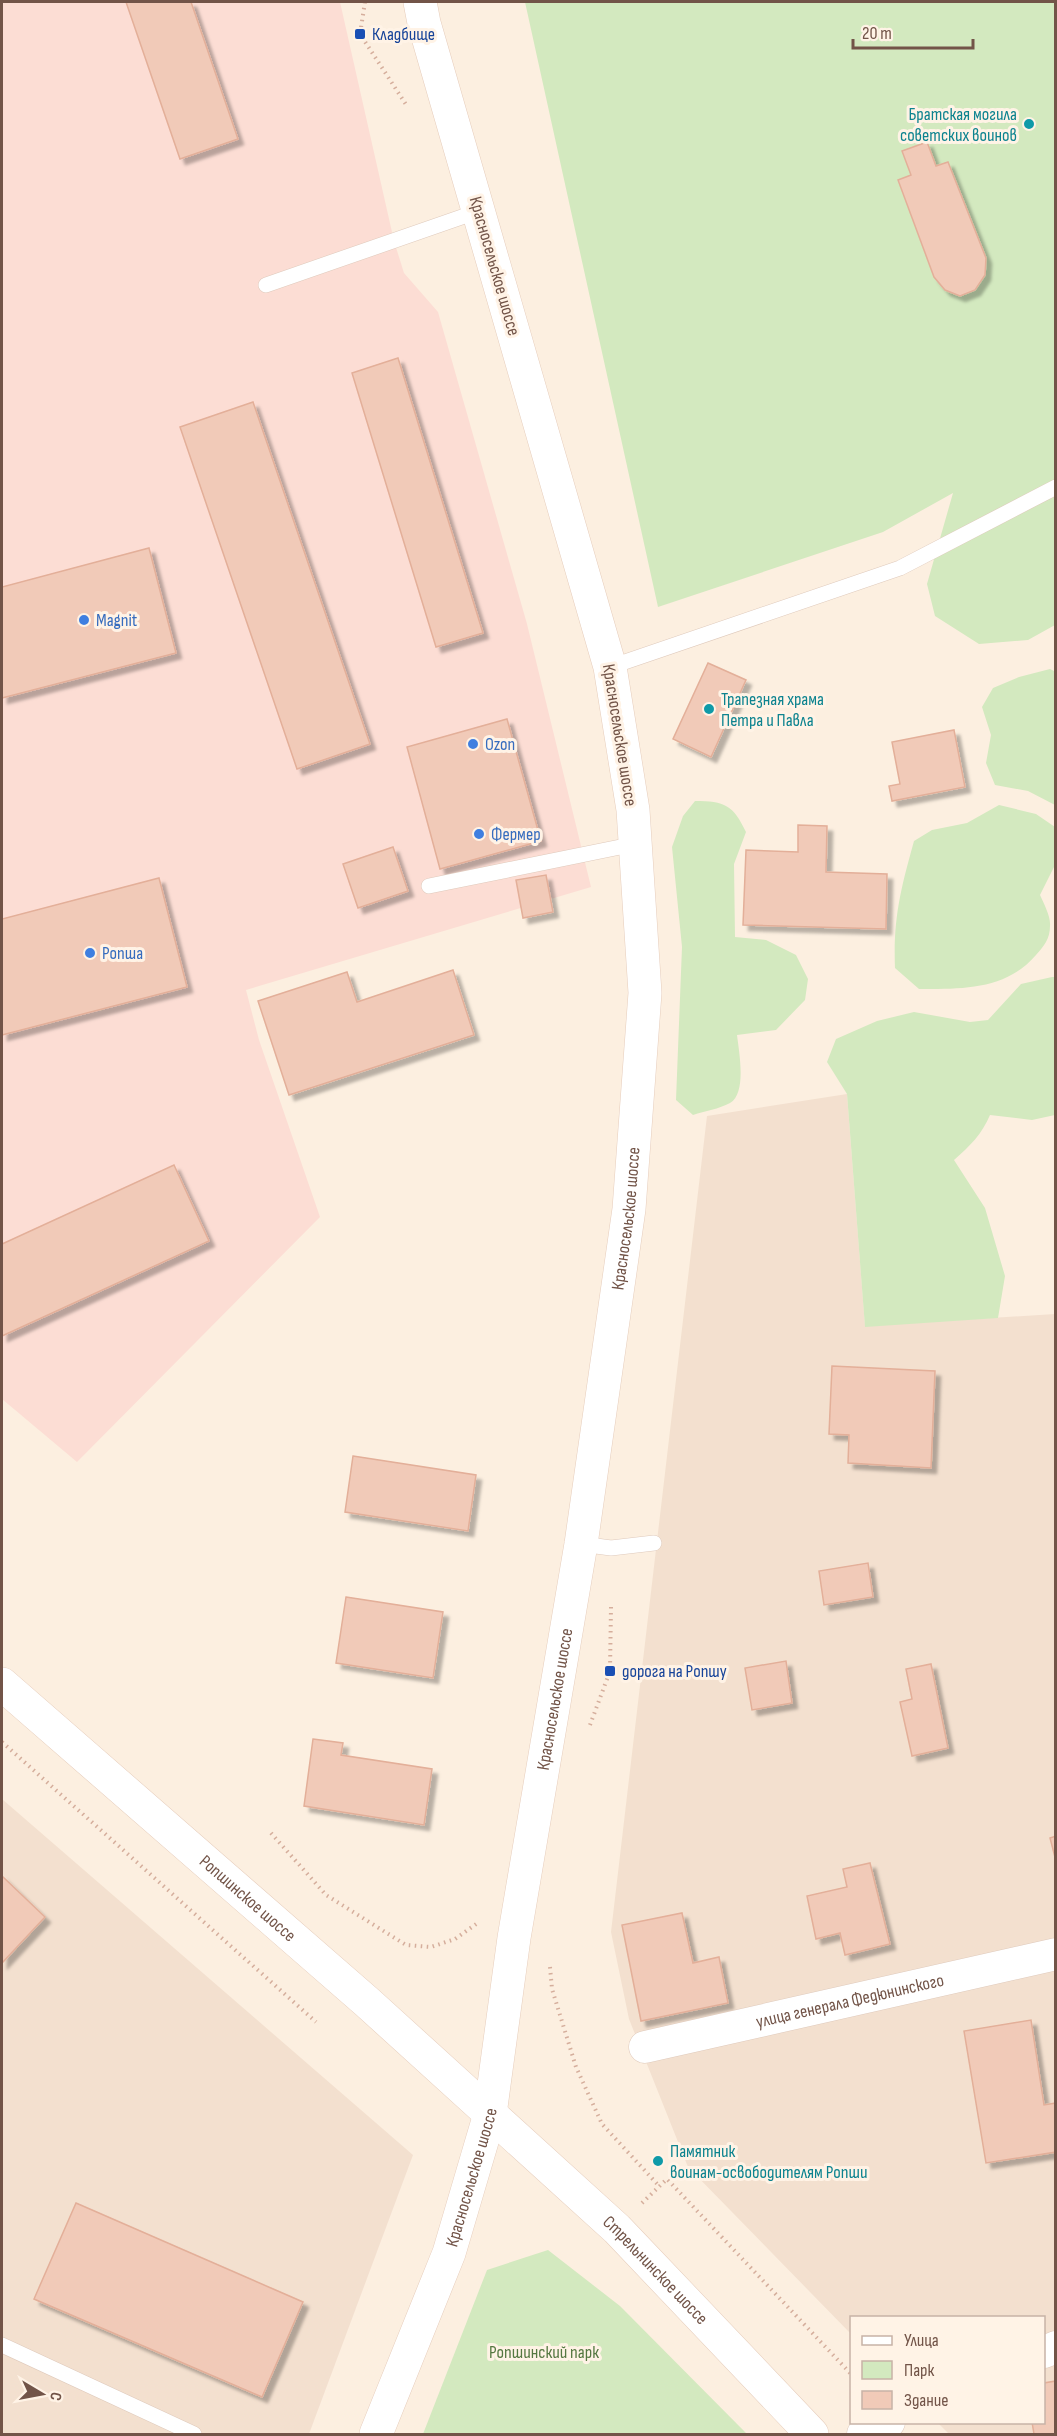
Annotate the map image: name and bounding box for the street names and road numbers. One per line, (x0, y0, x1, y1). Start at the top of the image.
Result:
street label: Красносельское шоссе (465, 194, 524, 338)
street label: Красносельское шоссе (598, 662, 641, 808)
street label: Красносельское шоссе (608, 1146, 645, 1291)
street label: Красносельское шоссе (533, 1627, 578, 1772)
street label: Ропшинское шоссе (195, 1851, 300, 1946)
street label: улица генерала Федюнинского (754, 1970, 946, 2033)
street label: Красносельское шоссе (441, 2107, 502, 2249)
street label: Стрельнинское шоссе (598, 2211, 712, 2329)

